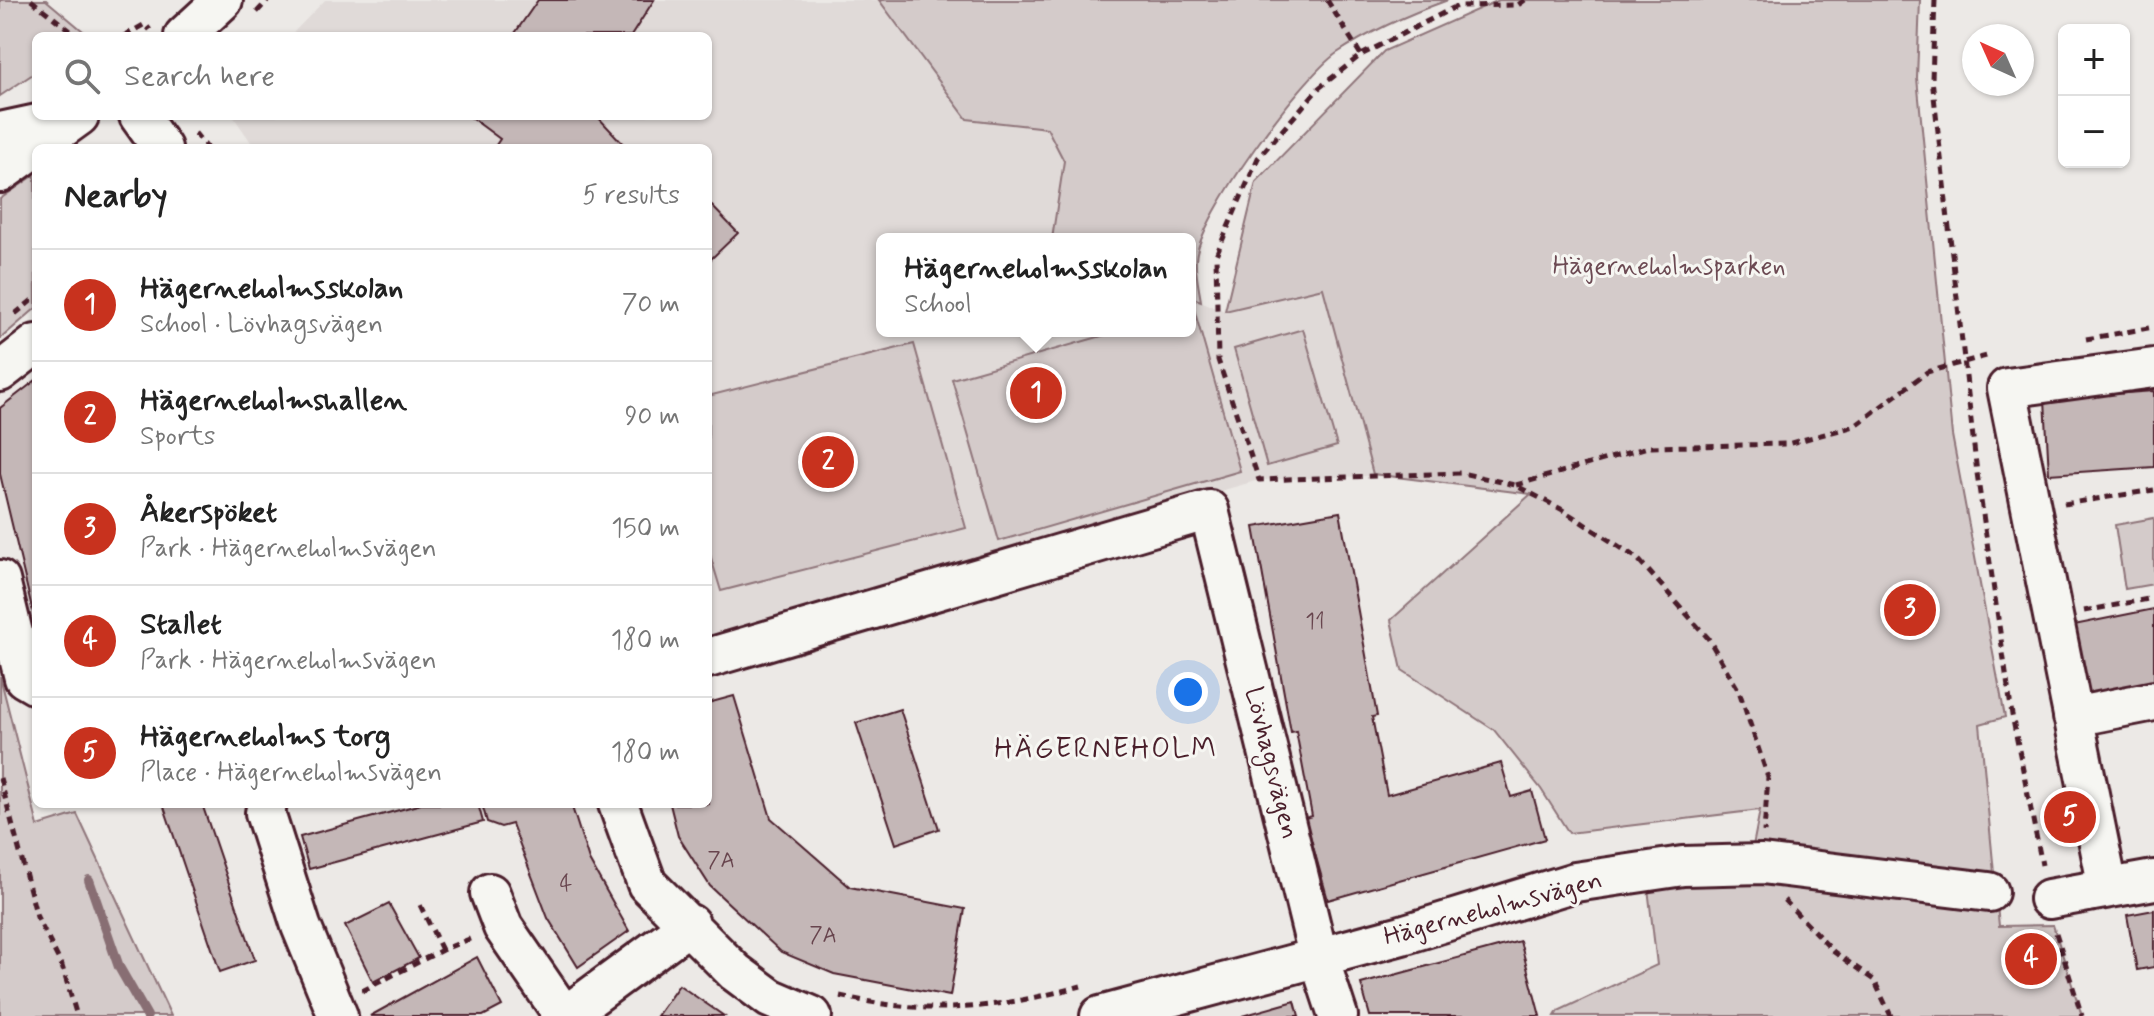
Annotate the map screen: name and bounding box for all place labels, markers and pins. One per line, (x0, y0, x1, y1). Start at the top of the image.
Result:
pin: 1 (1010, 363, 1062, 423)
pin: 2 (802, 432, 854, 492)
pin: 3 (1884, 580, 1936, 640)
pin: 5 (2044, 787, 2096, 847)
pin: 4 (2005, 929, 2057, 989)

